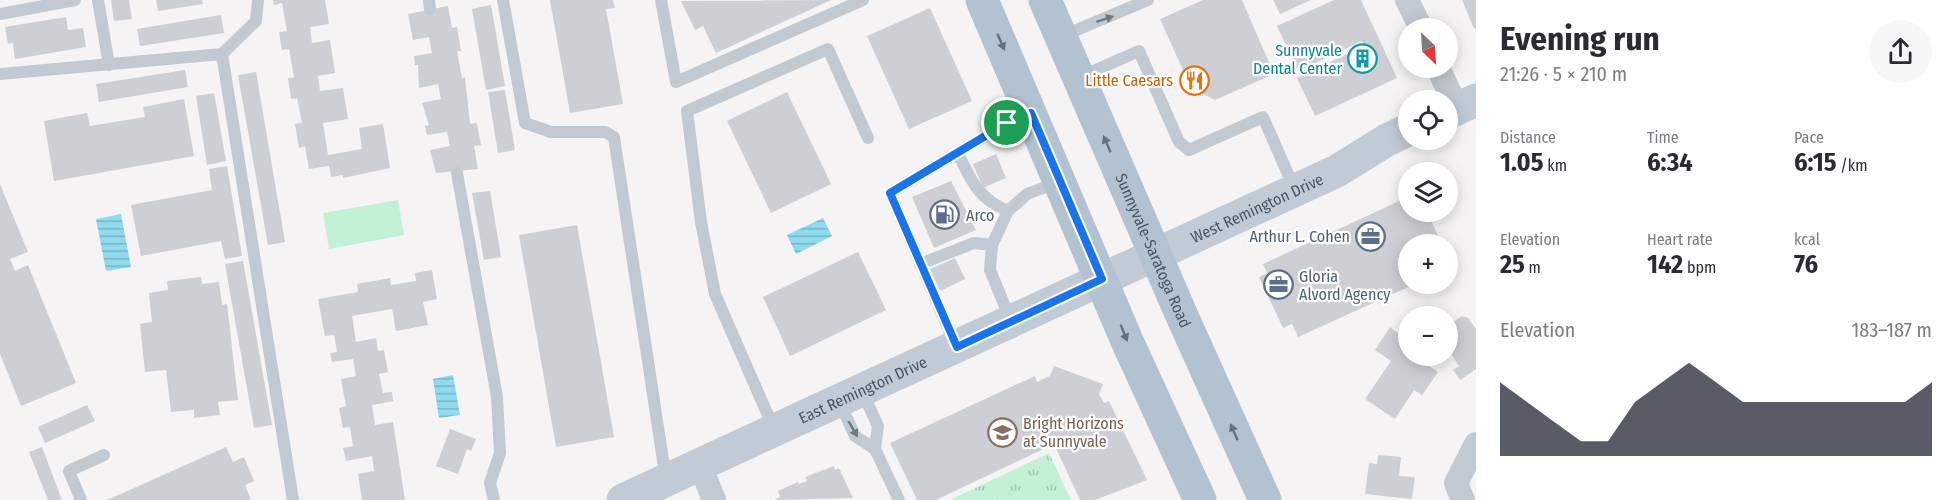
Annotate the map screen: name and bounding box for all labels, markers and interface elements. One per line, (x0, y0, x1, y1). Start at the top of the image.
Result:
one-way arrow (1096, 13, 1114, 23)
north arrow (1398, 18, 1458, 78)
map controls (1398, 18, 1458, 366)
text: Evening run (1500, 19, 1660, 59)
button: share (1869, 20, 1932, 83)
one-way arrow (996, 33, 1005, 50)
place label: Sunnyvale Dental Center (1253, 41, 1342, 78)
building icon: Sunnyvale Dental Center (1347, 43, 1379, 75)
text: 21:26 · 5 × 210 m (1500, 62, 1627, 86)
restaurant icon: Little Caesars (1178, 64, 1210, 96)
place label: Little Caesars (1085, 71, 1173, 90)
button: locate (1398, 90, 1458, 150)
pin (981, 97, 1032, 148)
icon: arrive (990, 106, 1023, 139)
text: Distance (1500, 128, 1556, 147)
text: Time (1647, 128, 1679, 147)
text: Pace (1794, 128, 1824, 147)
one-way arrow (1102, 134, 1112, 152)
text: 1.05 (1500, 147, 1544, 178)
text: 6:34 (1647, 147, 1693, 178)
text: 6:15 (1794, 147, 1836, 178)
text: km (1544, 156, 1567, 175)
text: /km (1836, 156, 1867, 175)
button: layers (1398, 162, 1458, 222)
street label: West Remington Drive (1188, 169, 1326, 247)
street label: Sunnyvale-Saratoga Road (1112, 170, 1195, 331)
fuel station icon: Arco (929, 199, 961, 231)
place label: Arco (966, 206, 995, 225)
office icon: Arthur L. Cohen (1355, 220, 1387, 252)
place label: Arthur L. Cohen (1249, 227, 1350, 246)
text: Elevation (1500, 230, 1560, 249)
text: Heart rate (1647, 230, 1713, 249)
text: kcal (1794, 230, 1820, 249)
button: + (1398, 234, 1458, 294)
text: 25 (1500, 249, 1525, 280)
text: 142 (1647, 249, 1683, 280)
text: 76 (1794, 249, 1818, 280)
text: m (1525, 258, 1541, 277)
text: bpm (1683, 258, 1716, 277)
place label: Gloria Alvord Agency (1299, 267, 1391, 304)
office icon: Gloria Alvord Agency (1262, 269, 1294, 301)
button: − (1398, 306, 1458, 366)
text: Elevation (1500, 318, 1575, 342)
text: 183–187 m (1851, 318, 1932, 342)
one-way arrow (1119, 325, 1129, 343)
street label: East Remington Drive (796, 352, 930, 427)
place label: Bright Horizons at Sunnyvale (1023, 414, 1124, 451)
school or university icon: Bright Horizons at Sunnyvale (986, 416, 1018, 448)
one-way arrow (848, 421, 858, 438)
one-way arrow (1229, 422, 1239, 440)

